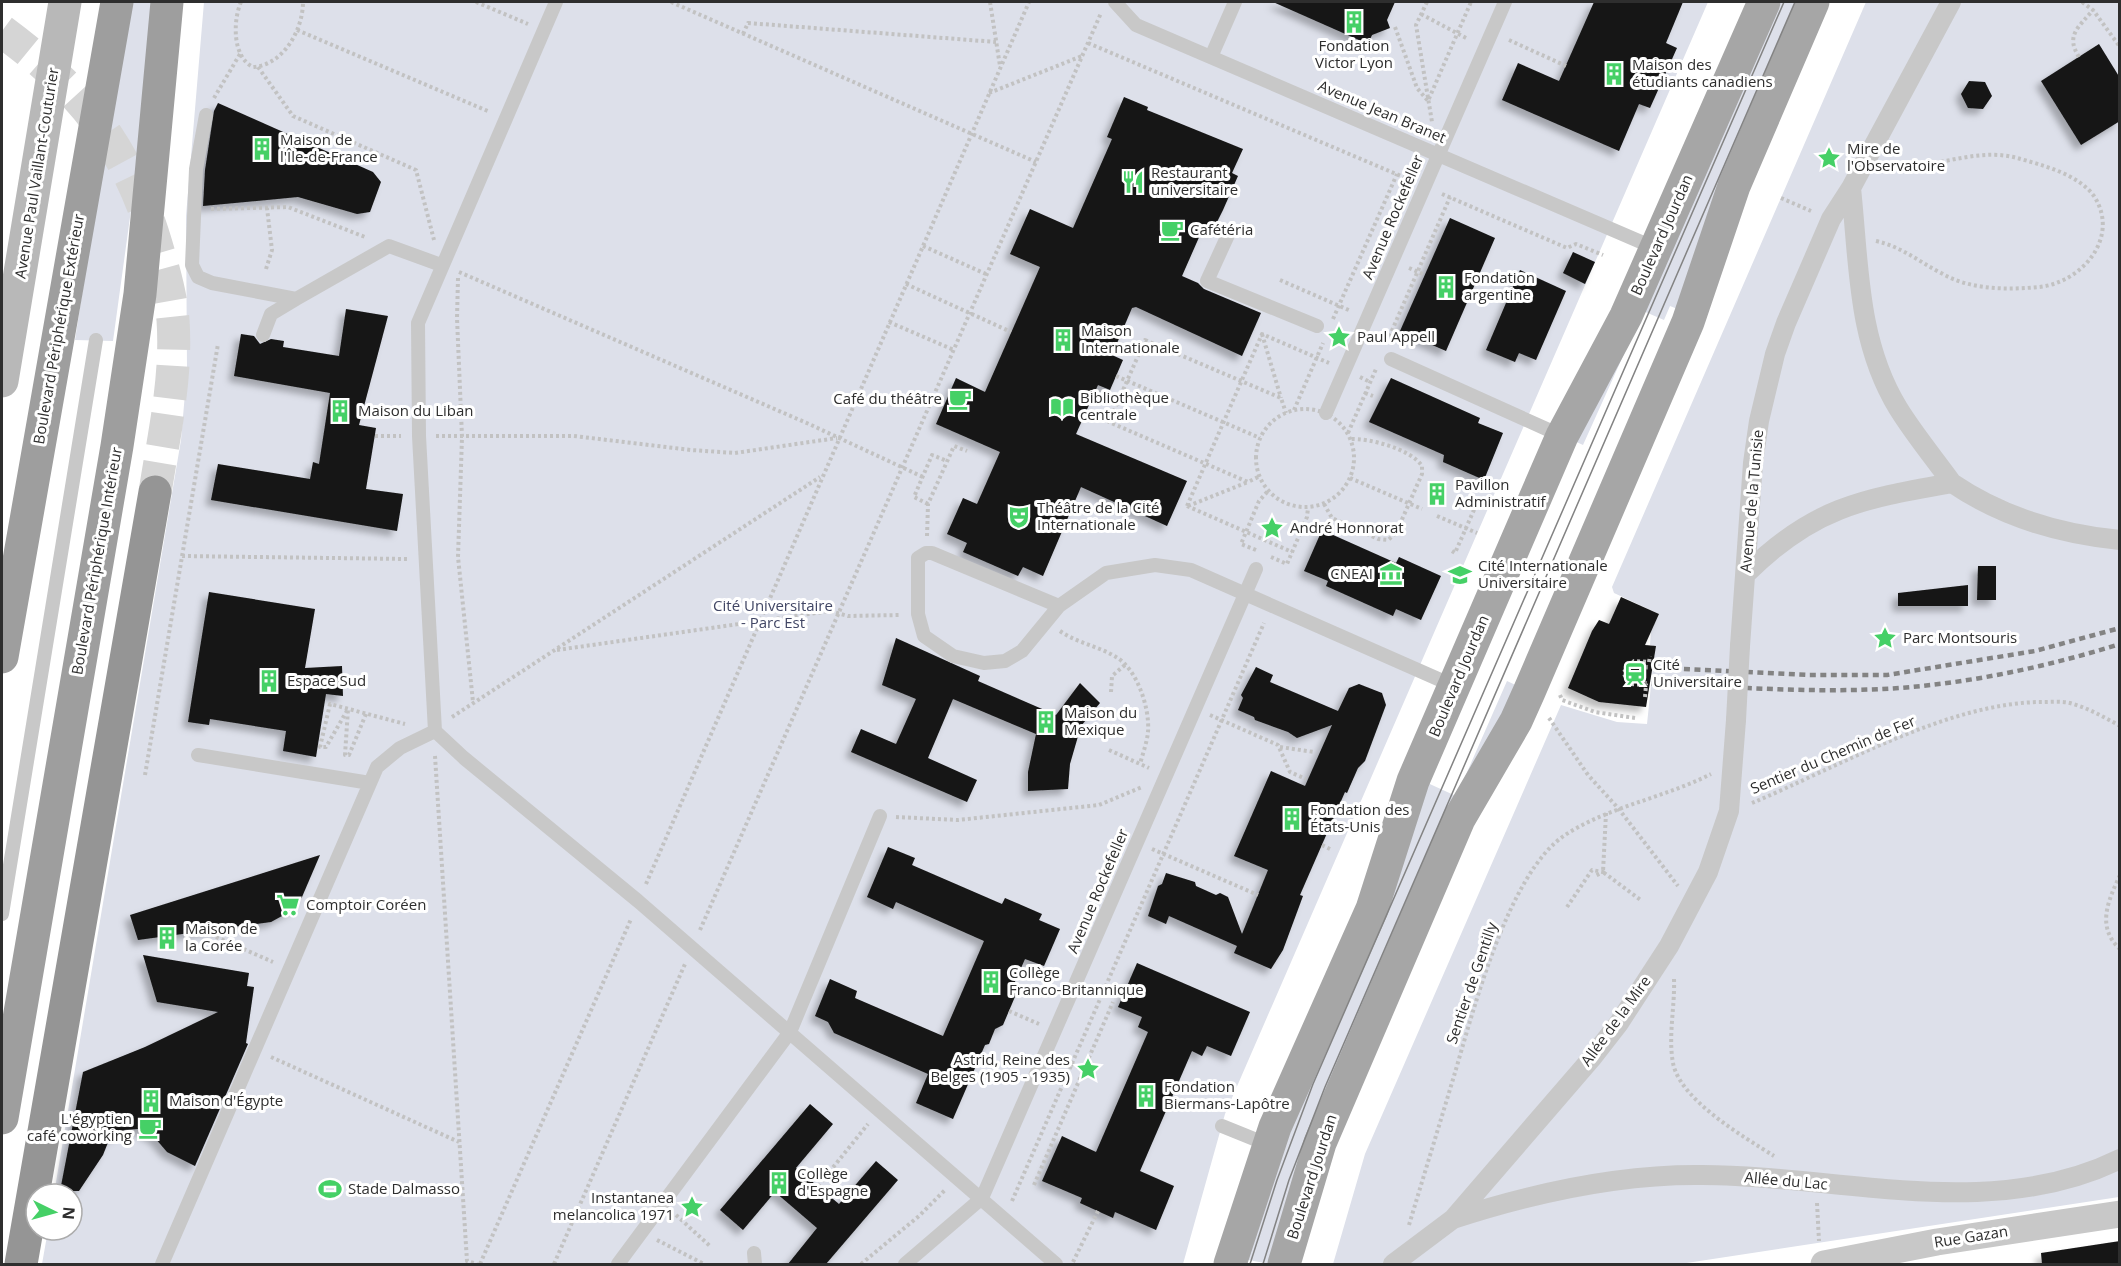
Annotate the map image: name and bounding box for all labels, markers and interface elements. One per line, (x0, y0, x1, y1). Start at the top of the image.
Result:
building icon: Fondation Victor Lyon (1341, 9, 1367, 35)
place label: Fondation Victor Lyon (1315, 35, 1393, 72)
place label: Maison des étudiants canadiens (1632, 54, 1773, 91)
building icon: Maison des étudiants canadiens (1601, 61, 1627, 87)
street label: Avenue Paul Vaillant-Couturier (9, 66, 63, 280)
street label: Avenue Jean Branet (1315, 75, 1449, 147)
place label: Maison de l'Île-de-France (280, 129, 378, 166)
building icon: Maison de l'Île-de-France (249, 136, 275, 162)
place label: Mire de l'Observatoire (1847, 138, 1945, 175)
place icon: Mire de l'Observatoire (1816, 145, 1842, 171)
street label: Avenue Rockefeller (1357, 151, 1427, 282)
place label: Restaurant universitaire (1151, 162, 1238, 199)
restaurant icon: Restaurant universitaire (1120, 169, 1146, 195)
street label: Boulevard Jourdan (1625, 171, 1697, 298)
street label: Boulevard Périphérique Extérieur (28, 212, 88, 446)
cafe icon: Cafétéria (1159, 217, 1185, 243)
place label: Cafétéria (1190, 219, 1253, 239)
place label: Fondation argentine (1464, 267, 1535, 304)
building icon: Fondation argentine (1433, 274, 1459, 300)
place label: Maison Internationale (1081, 320, 1180, 357)
place icon: Paul Appell (1326, 324, 1352, 350)
place label: Paul Appell (1357, 326, 1435, 346)
building icon: Maison Internationale (1050, 327, 1076, 353)
cafe icon: Café du théâtre (947, 386, 973, 412)
place label: Bibliothèque centrale (1080, 387, 1169, 424)
place label: Café du théâtre (833, 388, 942, 408)
library icon: Bibliothèque centrale (1049, 394, 1075, 420)
building icon: Maison du Liban (327, 398, 353, 424)
place label: Maison du Liban (358, 400, 473, 420)
street label: Avenue de la Tunisie (1735, 429, 1767, 573)
street label: Boulevard Périphérique Intérieur (66, 445, 126, 676)
place label: Pavillon Administratif (1455, 474, 1546, 511)
building icon: Pavillon Administratif (1424, 481, 1450, 507)
place label: Théâtre de la Cité Internationale (1037, 497, 1160, 534)
theatre icon: Théâtre de la Cité Internationale (1006, 504, 1032, 530)
place icon: André Honnorat (1259, 515, 1285, 541)
place label: André Honnorat (1290, 517, 1404, 537)
place label: Cité Internationale Universitaire (1478, 555, 1608, 592)
museum icon: CNEAI (1378, 561, 1404, 587)
school or university icon: Cité Internationale Universitaire (1447, 562, 1473, 588)
place label: CNEAI (1330, 563, 1373, 583)
park label: Cité Universitaire - Parc Est (713, 595, 833, 632)
street label: Boulevard Jourdan (1423, 612, 1493, 739)
place icon: Parc Montsouris (1872, 625, 1898, 651)
place label: Parc Montsouris (1903, 627, 2017, 647)
place label: Cité Universitaire (1653, 654, 1742, 691)
station icon: Cité Universitaire (1622, 661, 1648, 687)
building icon: Espace Sud (256, 668, 282, 694)
place label: Espace Sud (287, 670, 366, 690)
place label: Maison du Mexique (1064, 702, 1137, 739)
building icon: Maison du Mexique (1033, 709, 1059, 735)
street label: Sentier du Chemin de Fer (1747, 710, 1918, 798)
place label: Fondation des États-Unis (1310, 799, 1409, 836)
building icon: Fondation des États-Unis (1279, 806, 1305, 832)
street label: Avenue Rockefeller (1062, 825, 1132, 956)
supermarket icon: Comptoir Coréen (275, 892, 301, 918)
place label: Comptoir Coréen (306, 894, 426, 914)
place label: Maison de la Corée (185, 918, 257, 955)
street label: Sentier de Gentilly (1441, 919, 1501, 1046)
building icon: Maison de la Corée (154, 925, 180, 951)
place label: Collège Franco-Britannique (1009, 962, 1144, 999)
building icon: Collège Franco-Britannique (978, 969, 1004, 995)
street label: Allée de la Mire (1576, 971, 1655, 1070)
place label: Astrid, Reine des Belges (1905 - 1935) (930, 1049, 1070, 1086)
place icon: Astrid, Reine des Belges (1905 - 1935) (1075, 1056, 1101, 1082)
place label: Fondation Biermans-Lapôtre (1164, 1076, 1290, 1113)
building icon: Fondation Biermans-Lapôtre (1133, 1083, 1159, 1109)
building icon: Maison d'Égypte (138, 1088, 164, 1114)
place label: Maison d'Égypte (169, 1090, 283, 1110)
place label: L'égyptien café coworking (27, 1108, 132, 1145)
street label: Boulevard Jourdan (1281, 1112, 1341, 1242)
cafe icon: L'égyptien café coworking (137, 1115, 163, 1141)
place label: Collège d'Espagne (797, 1163, 868, 1200)
street label: Allée du Lac (1744, 1166, 1829, 1194)
building icon: Collège d'Espagne (766, 1170, 792, 1196)
sports icon: Stade Dalmasso (317, 1176, 343, 1202)
place label: Stade Dalmasso (348, 1178, 460, 1198)
north arrow (24, 1182, 84, 1242)
place label: Instantanea melancolica 1971 (553, 1187, 674, 1224)
place icon: Instantanea melancolica 1971 (679, 1194, 705, 1220)
text: N (57, 1206, 80, 1221)
street label: Rue Gazan (1932, 1220, 2009, 1252)

